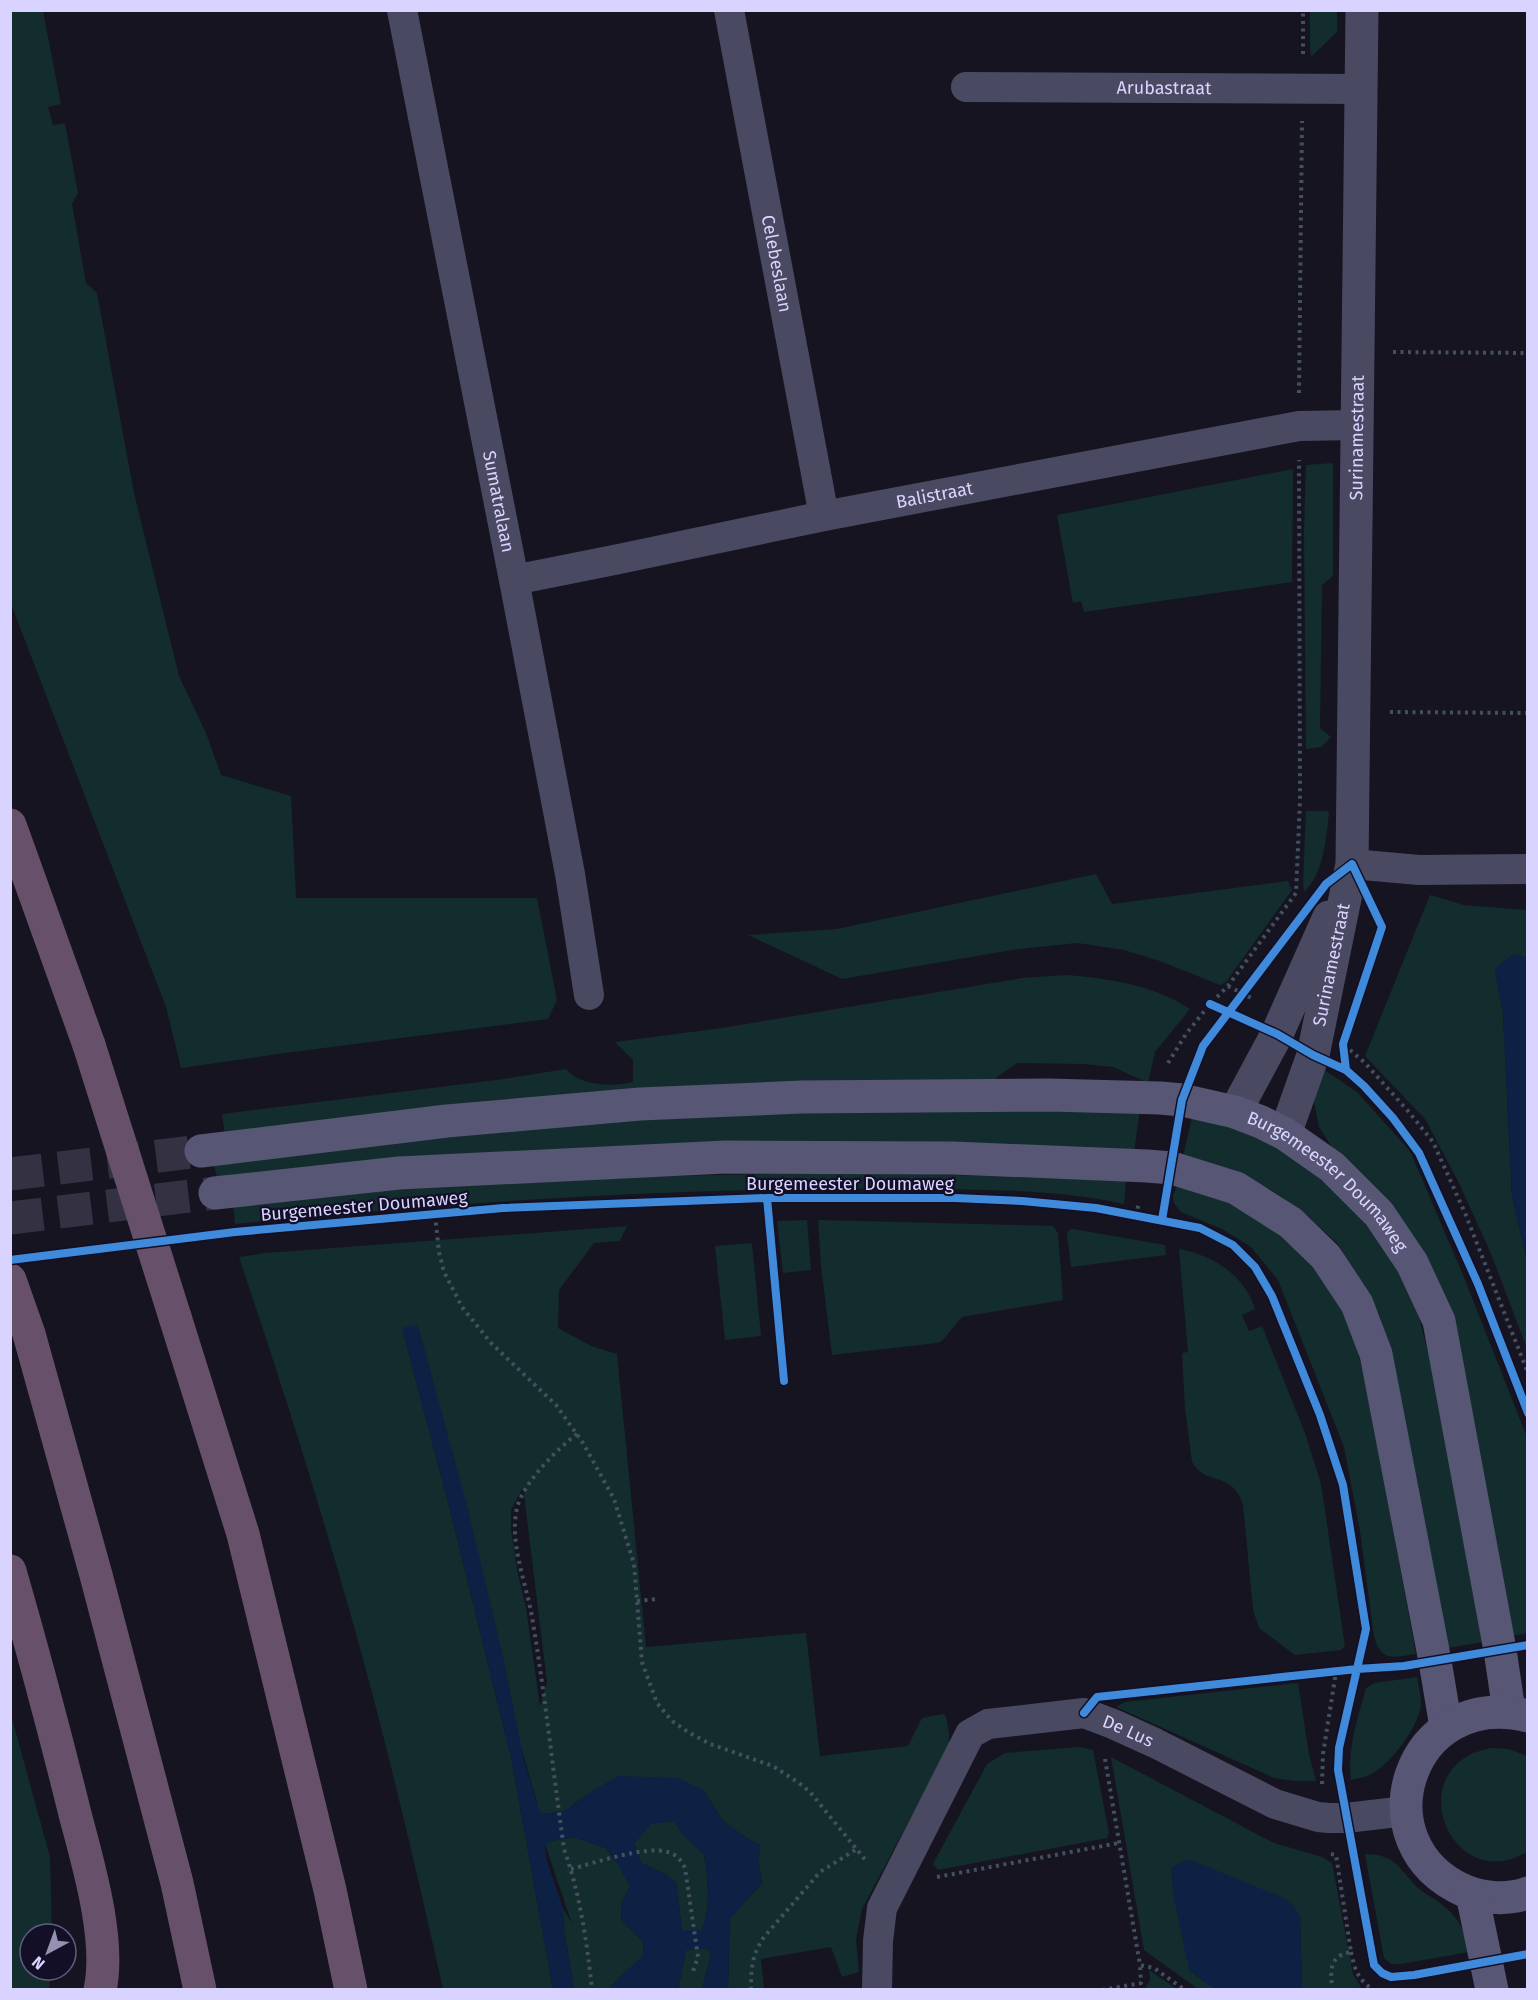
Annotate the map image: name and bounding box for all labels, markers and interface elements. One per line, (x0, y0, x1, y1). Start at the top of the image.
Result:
street label: Arubastraat (1116, 77, 1212, 99)
street label: Celebeslaan (757, 213, 797, 314)
street label: Surinamestraat (1345, 375, 1369, 500)
street label: Sumatralaan (478, 449, 519, 554)
street label: Balistraat (894, 477, 975, 513)
street label: Surinamestraat (1308, 901, 1355, 1028)
street label: Burgemeester Doumaweg (1244, 1107, 1413, 1257)
street label: Burgemeester Doumaweg (746, 1173, 955, 1195)
street label: Burgemeester Doumaweg (259, 1186, 469, 1226)
street label: De Lus (1099, 1710, 1157, 1752)
north arrow (18, 1922, 78, 1982)
text: N (28, 1952, 49, 1974)

